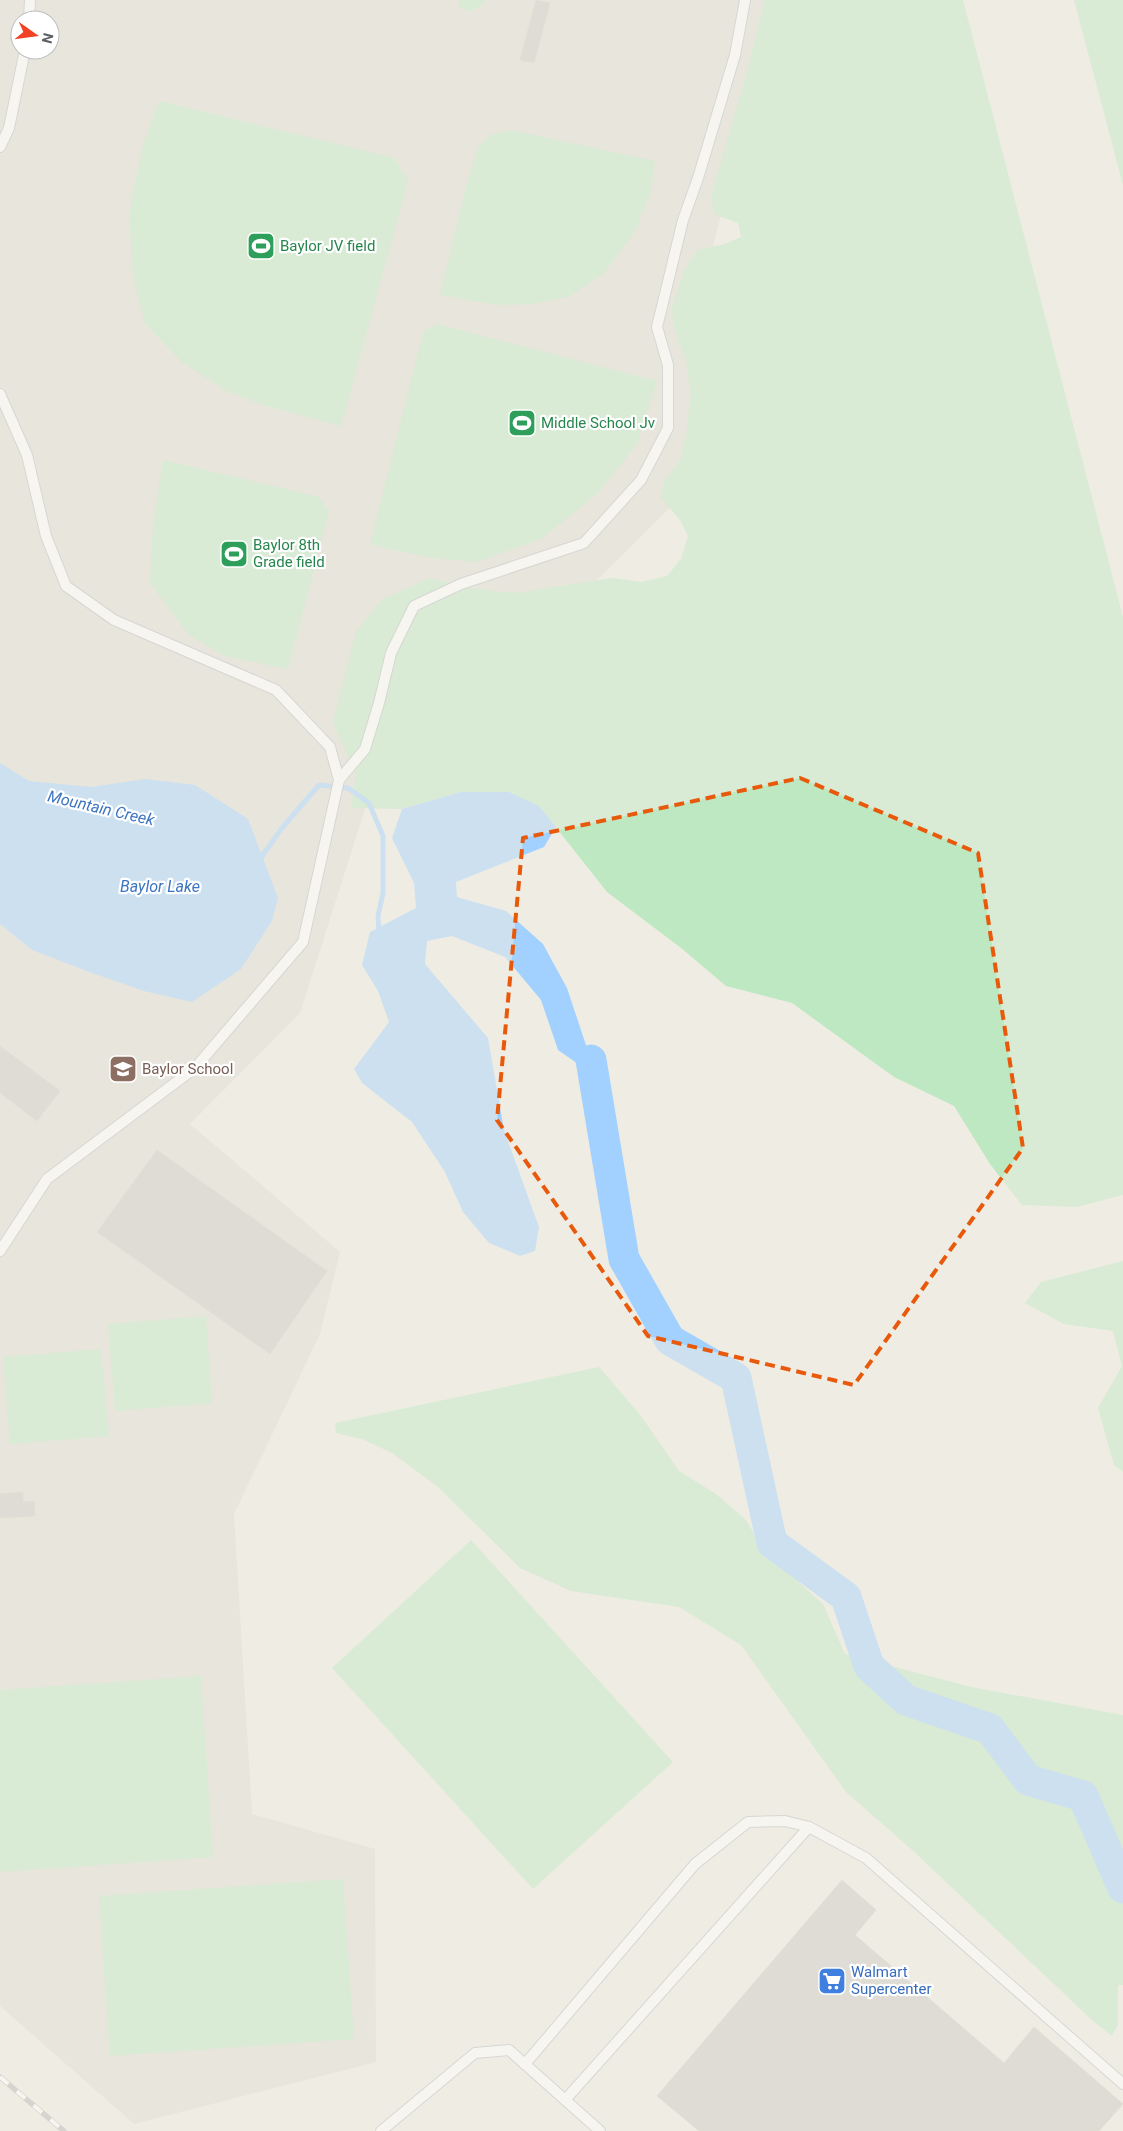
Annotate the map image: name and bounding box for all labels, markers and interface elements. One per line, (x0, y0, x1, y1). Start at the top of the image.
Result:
north arrow (10, 10, 60, 60)
text: N (39, 31, 57, 45)
sports icon: Baylor JV field (246, 231, 276, 261)
place label: Baylor JV field (280, 237, 375, 255)
sports icon: Middle School Jv (507, 408, 537, 438)
place label: Middle School Jv (541, 414, 655, 432)
place label: Baylor 8th Grade field (253, 536, 325, 571)
sports icon: Baylor 8th Grade field (219, 539, 249, 569)
water label: Mountain Creek (46, 786, 157, 830)
water label: Baylor Lake (120, 877, 200, 896)
school or university icon: Baylor School (108, 1054, 138, 1084)
place label: Baylor School (142, 1060, 233, 1078)
place label: Walmart Supercenter (851, 1963, 932, 1998)
supermarket icon: Walmart Supercenter (817, 1966, 847, 1996)

